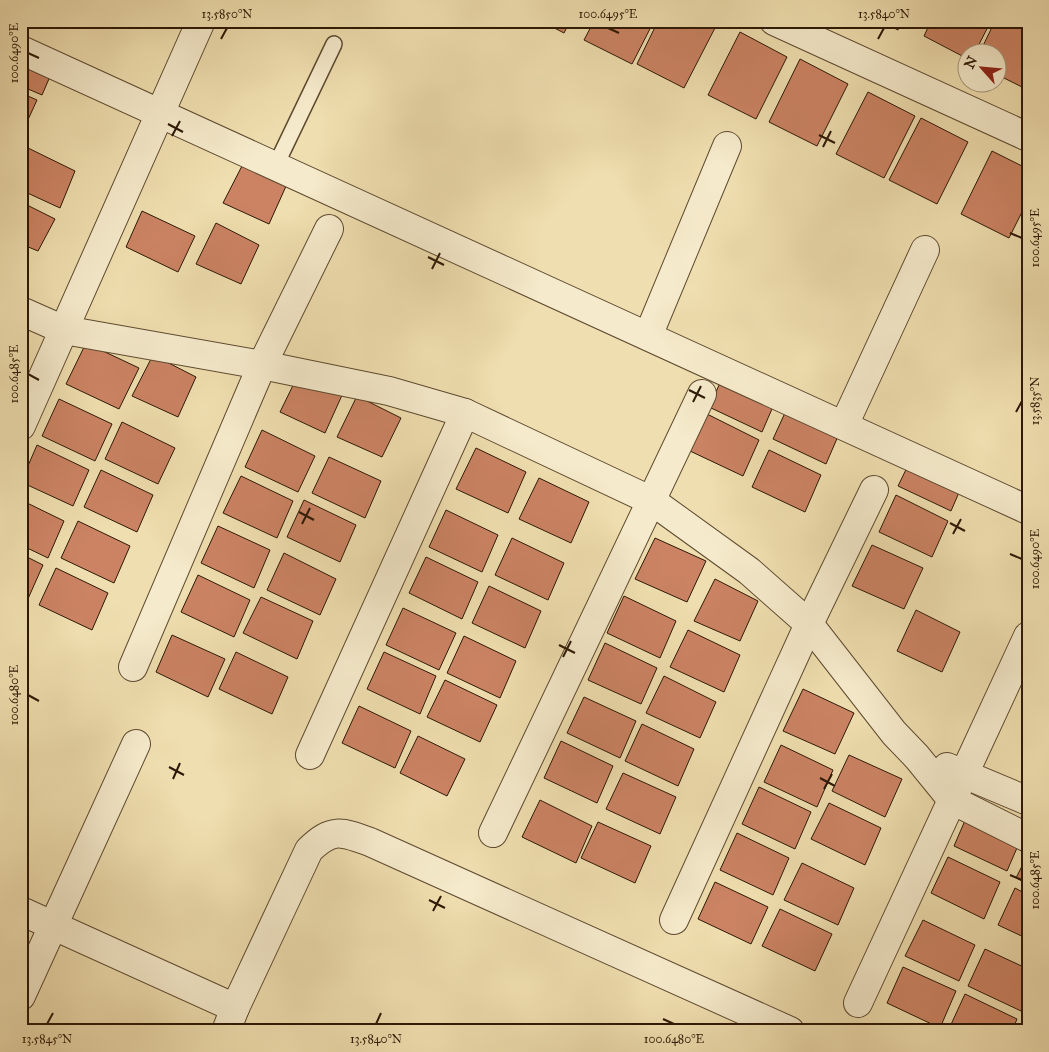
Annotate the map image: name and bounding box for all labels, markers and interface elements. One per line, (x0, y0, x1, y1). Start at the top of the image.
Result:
text: 13.5850°N (202, 7, 252, 21)
text: 100.6495°E (579, 7, 638, 21)
text: 13.5840°N (858, 7, 910, 21)
text: 100.6490°E (7, 22, 21, 83)
north arrow (956, 42, 1006, 92)
text: N (961, 53, 981, 71)
text: 100.6495°E (1028, 208, 1042, 267)
text: 100.6485°E (7, 344, 21, 403)
text: 13.5835°N (1028, 377, 1042, 425)
text: 100.6490°E (1028, 528, 1042, 589)
text: 100.6480°E (7, 664, 21, 725)
text: 100.6485°E (1028, 850, 1042, 909)
text: 13.5845°N (22, 1032, 72, 1046)
text: 13.5840°N (350, 1032, 402, 1046)
text: 100.6480°E (644, 1032, 705, 1046)

